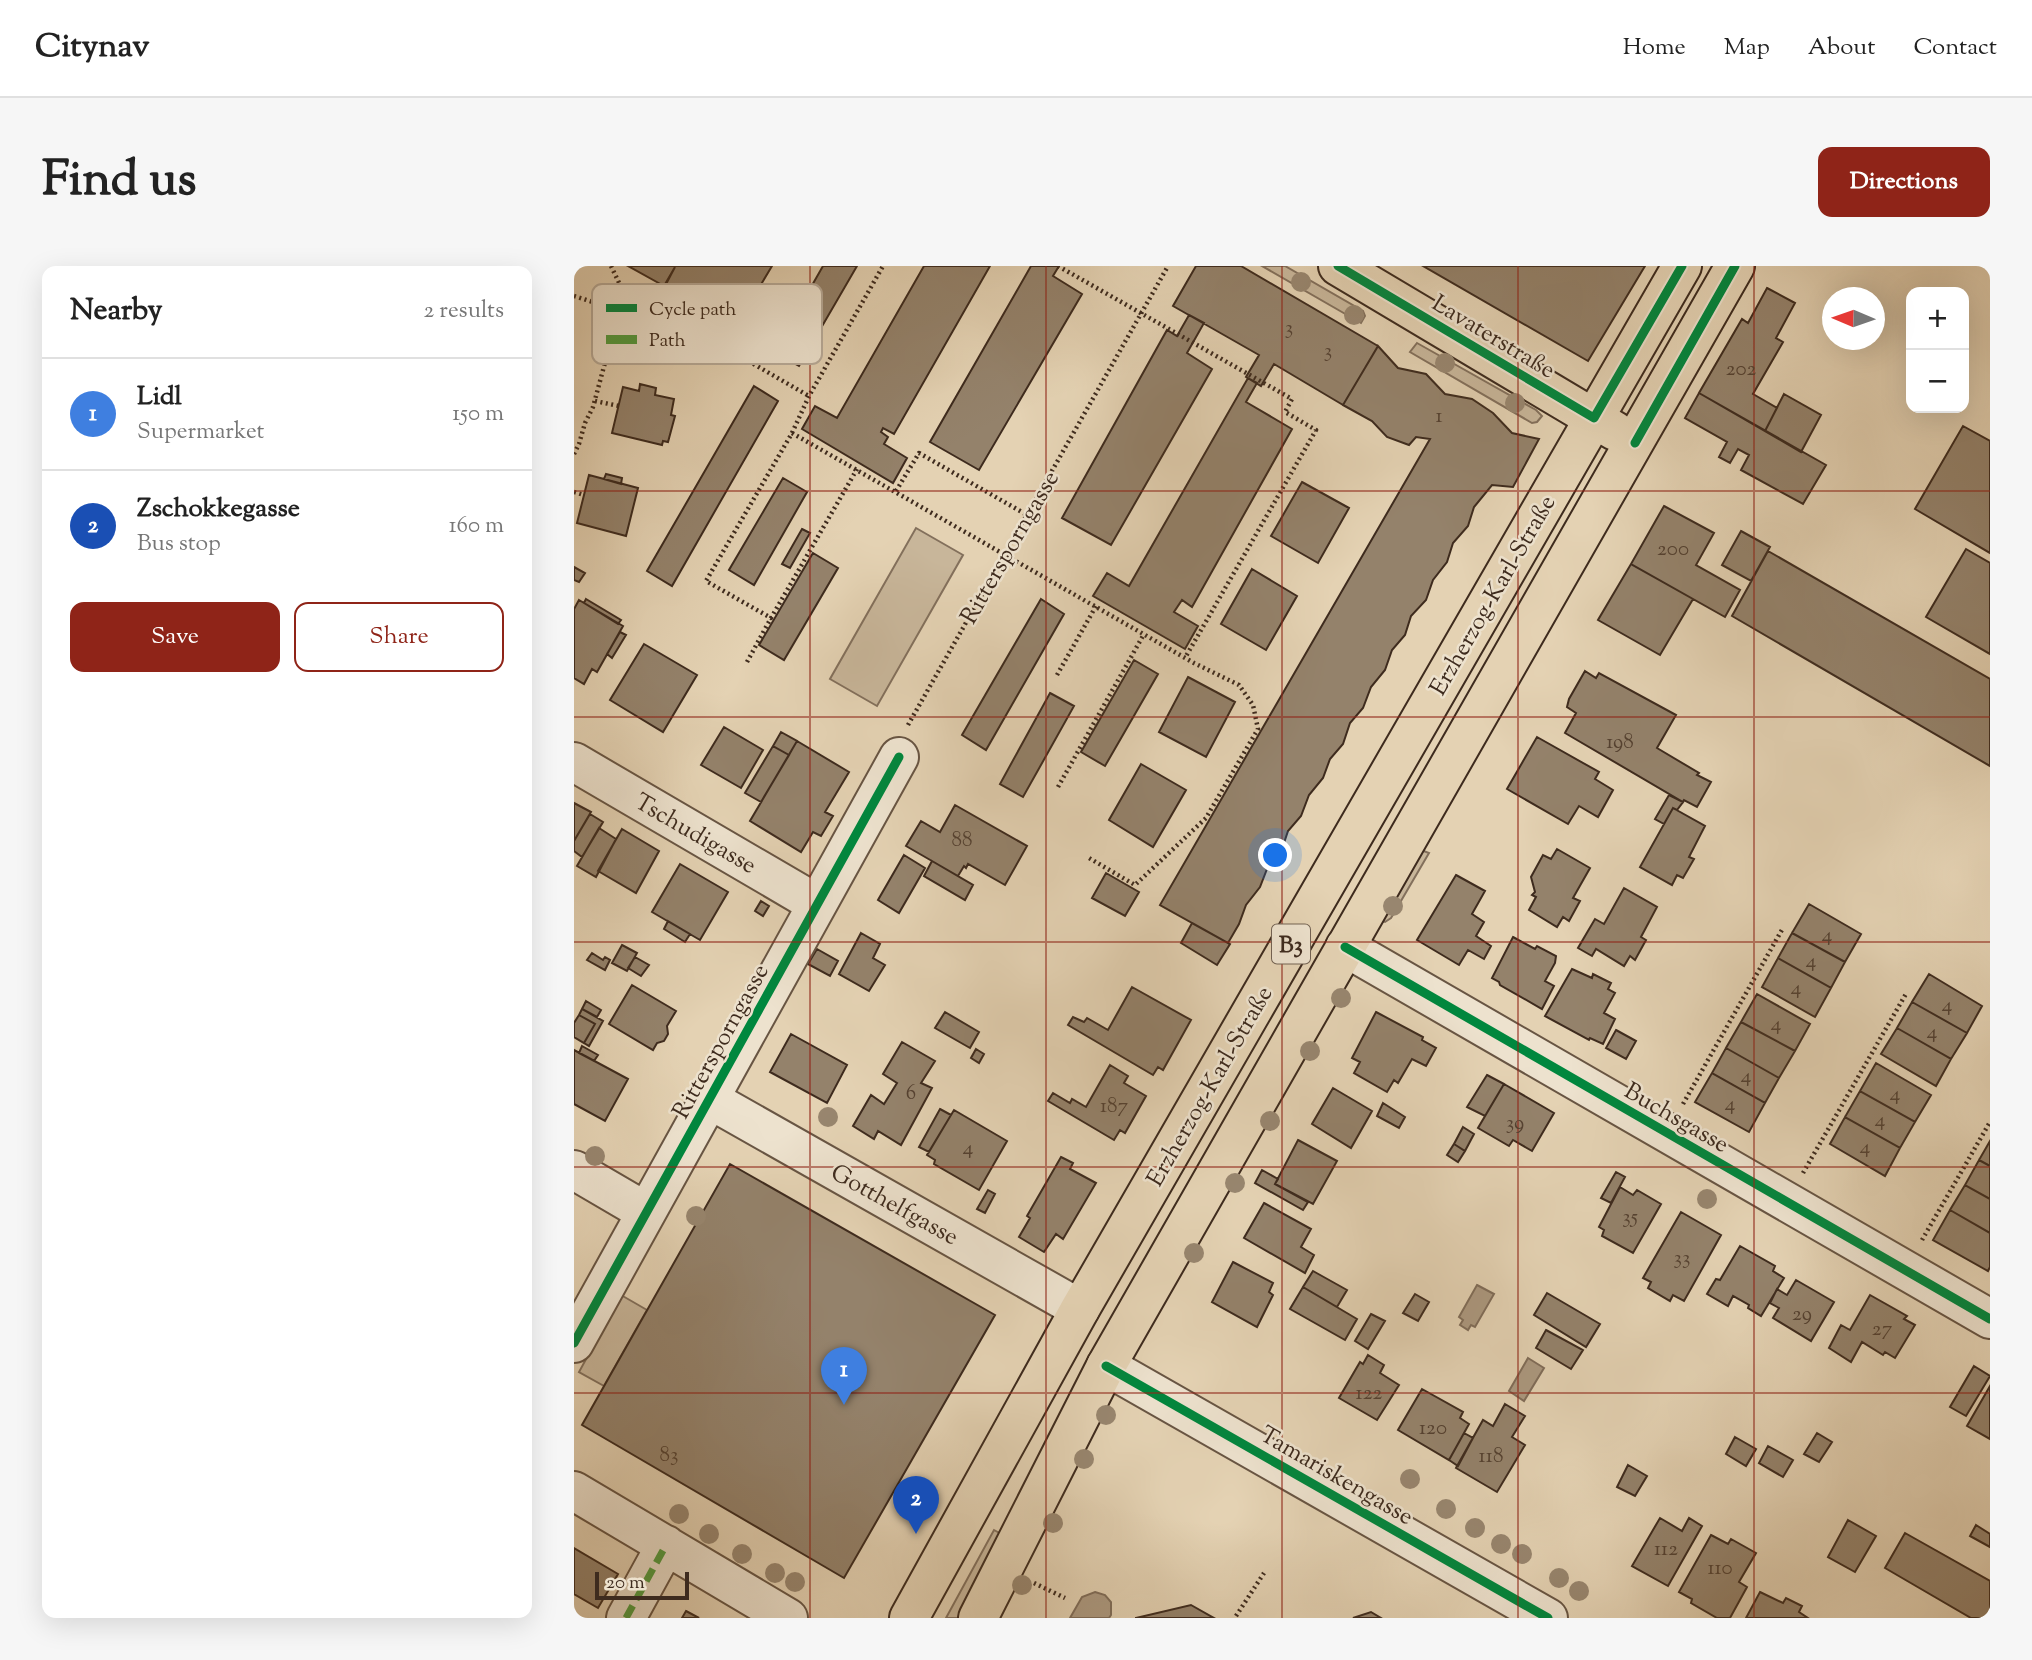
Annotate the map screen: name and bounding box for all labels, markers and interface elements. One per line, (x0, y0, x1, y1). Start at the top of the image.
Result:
text: Citynav (35, 24, 150, 72)
text: Home (1623, 31, 1686, 65)
text: Map (1724, 31, 1770, 65)
text: About (1808, 31, 1875, 65)
text: Contact (1913, 31, 1997, 65)
text: Find us (42, 147, 196, 217)
button: Directions (1818, 147, 1990, 217)
legend (592, 284, 822, 364)
street label: Lavaterstraße (1425, 287, 1561, 388)
north arrow (1822, 287, 1885, 350)
map controls (1906, 287, 1969, 413)
button: + (1906, 287, 1969, 350)
text: Nearby (70, 290, 162, 333)
text: 2 results (424, 295, 504, 328)
text: Cycle path (649, 297, 736, 324)
house number: 3 (1285, 314, 1293, 344)
text: Path (649, 328, 686, 355)
house number: 3 (1324, 337, 1332, 367)
button: − (1906, 350, 1969, 413)
house number: 202 (1726, 355, 1756, 385)
text: Lidl (137, 379, 182, 416)
text: 1 (89, 398, 97, 431)
text: 150 m (452, 398, 504, 431)
house number: 1 (1435, 402, 1443, 432)
text: Supermarket (137, 416, 264, 449)
street label: Rittersporngasse (953, 465, 1069, 631)
street label: Erzherzog-Karl-Straße (1422, 489, 1565, 703)
text: Zschokkegasse (137, 491, 300, 528)
text: 2 (88, 510, 98, 543)
text: 160 m (449, 510, 504, 543)
text: Bus stop (137, 528, 221, 561)
house number: 200 (1657, 535, 1689, 565)
button: Save (70, 602, 280, 672)
button: Share (294, 602, 504, 672)
house number: 198 (1606, 728, 1634, 758)
street label: Tschudigasse (628, 786, 762, 883)
house number: 88 (952, 826, 973, 856)
your location (1258, 838, 1292, 872)
house number: 4 (1822, 921, 1832, 951)
road number: B3 (1272, 924, 1310, 964)
house number: 4 (1806, 947, 1816, 977)
street label: Rittersporngasse (665, 958, 778, 1126)
house number: 4 (1791, 974, 1801, 1004)
street label: Erzherzog-Karl-Straße (1139, 980, 1282, 1194)
house number: 4 (1942, 991, 1952, 1021)
house number: 4 (1771, 1010, 1781, 1040)
house number: 4 (1927, 1018, 1937, 1048)
house number: 4 (1741, 1062, 1751, 1092)
street label: Buchsgasse (1617, 1075, 1735, 1162)
house number: 6 (906, 1079, 916, 1109)
house number: 4 (1890, 1080, 1900, 1110)
house number: 4 (1725, 1090, 1735, 1120)
house number: 187 (1100, 1092, 1129, 1122)
house number: 4 (1875, 1106, 1885, 1136)
house number: 39 (1506, 1109, 1524, 1139)
house number: 4 (1860, 1133, 1870, 1163)
house number: 4 (963, 1134, 973, 1164)
street label: Gotthelfgasse (824, 1157, 964, 1255)
house number: 35 (1622, 1203, 1638, 1233)
house number: 33 (1674, 1244, 1690, 1274)
house number: 29 (1792, 1300, 1812, 1330)
house number: 27 (1872, 1315, 1893, 1345)
pin: 1 (821, 1347, 867, 1405)
house number: 122 (1356, 1379, 1383, 1409)
house number: 120 (1419, 1414, 1447, 1444)
street label: Tamariskengasse (1253, 1419, 1419, 1535)
house number: 83 (660, 1441, 678, 1471)
house number: 118 (1479, 1442, 1503, 1472)
pin: 2 (893, 1476, 939, 1534)
house number: 112 (1654, 1535, 1678, 1565)
house number: 110 (1707, 1554, 1733, 1584)
scale bar (595, 1569, 690, 1601)
text: 20 m (606, 1570, 645, 1597)

